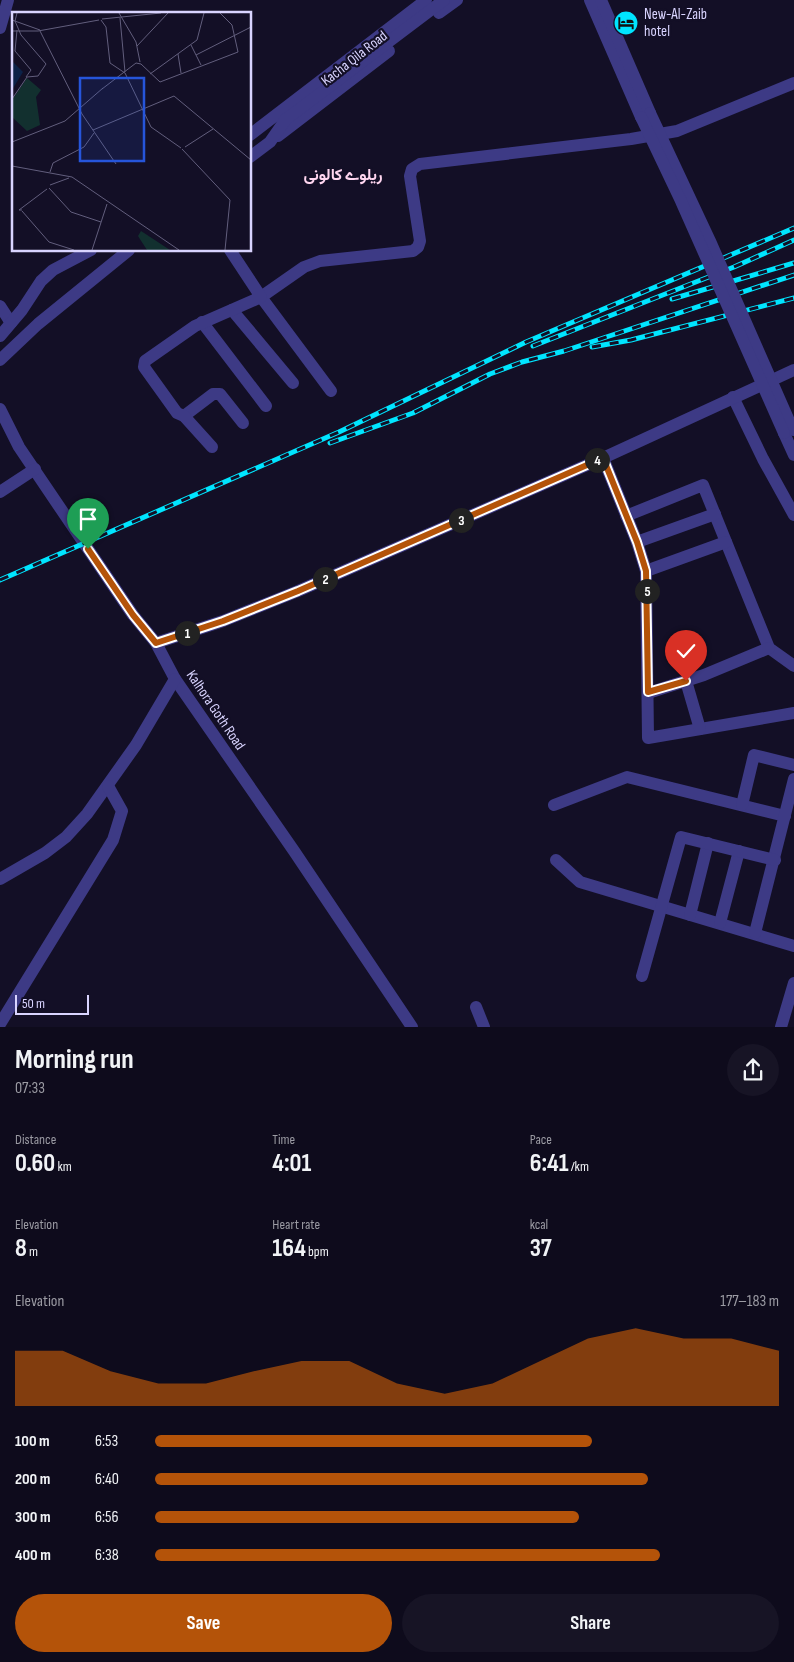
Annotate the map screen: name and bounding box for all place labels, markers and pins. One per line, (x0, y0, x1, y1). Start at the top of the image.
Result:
place label: New-Al-Zaib hotel (644, 5, 707, 41)
hotel icon: New-Al-Zaib hotel (613, 10, 639, 36)
pin: 4 (584, 448, 610, 472)
pin (67, 498, 109, 549)
pin: 3 (448, 508, 474, 532)
pin: 2 (312, 566, 338, 592)
pin: 5 (634, 578, 660, 604)
pin: 1 (174, 620, 200, 646)
pin (665, 630, 707, 681)

